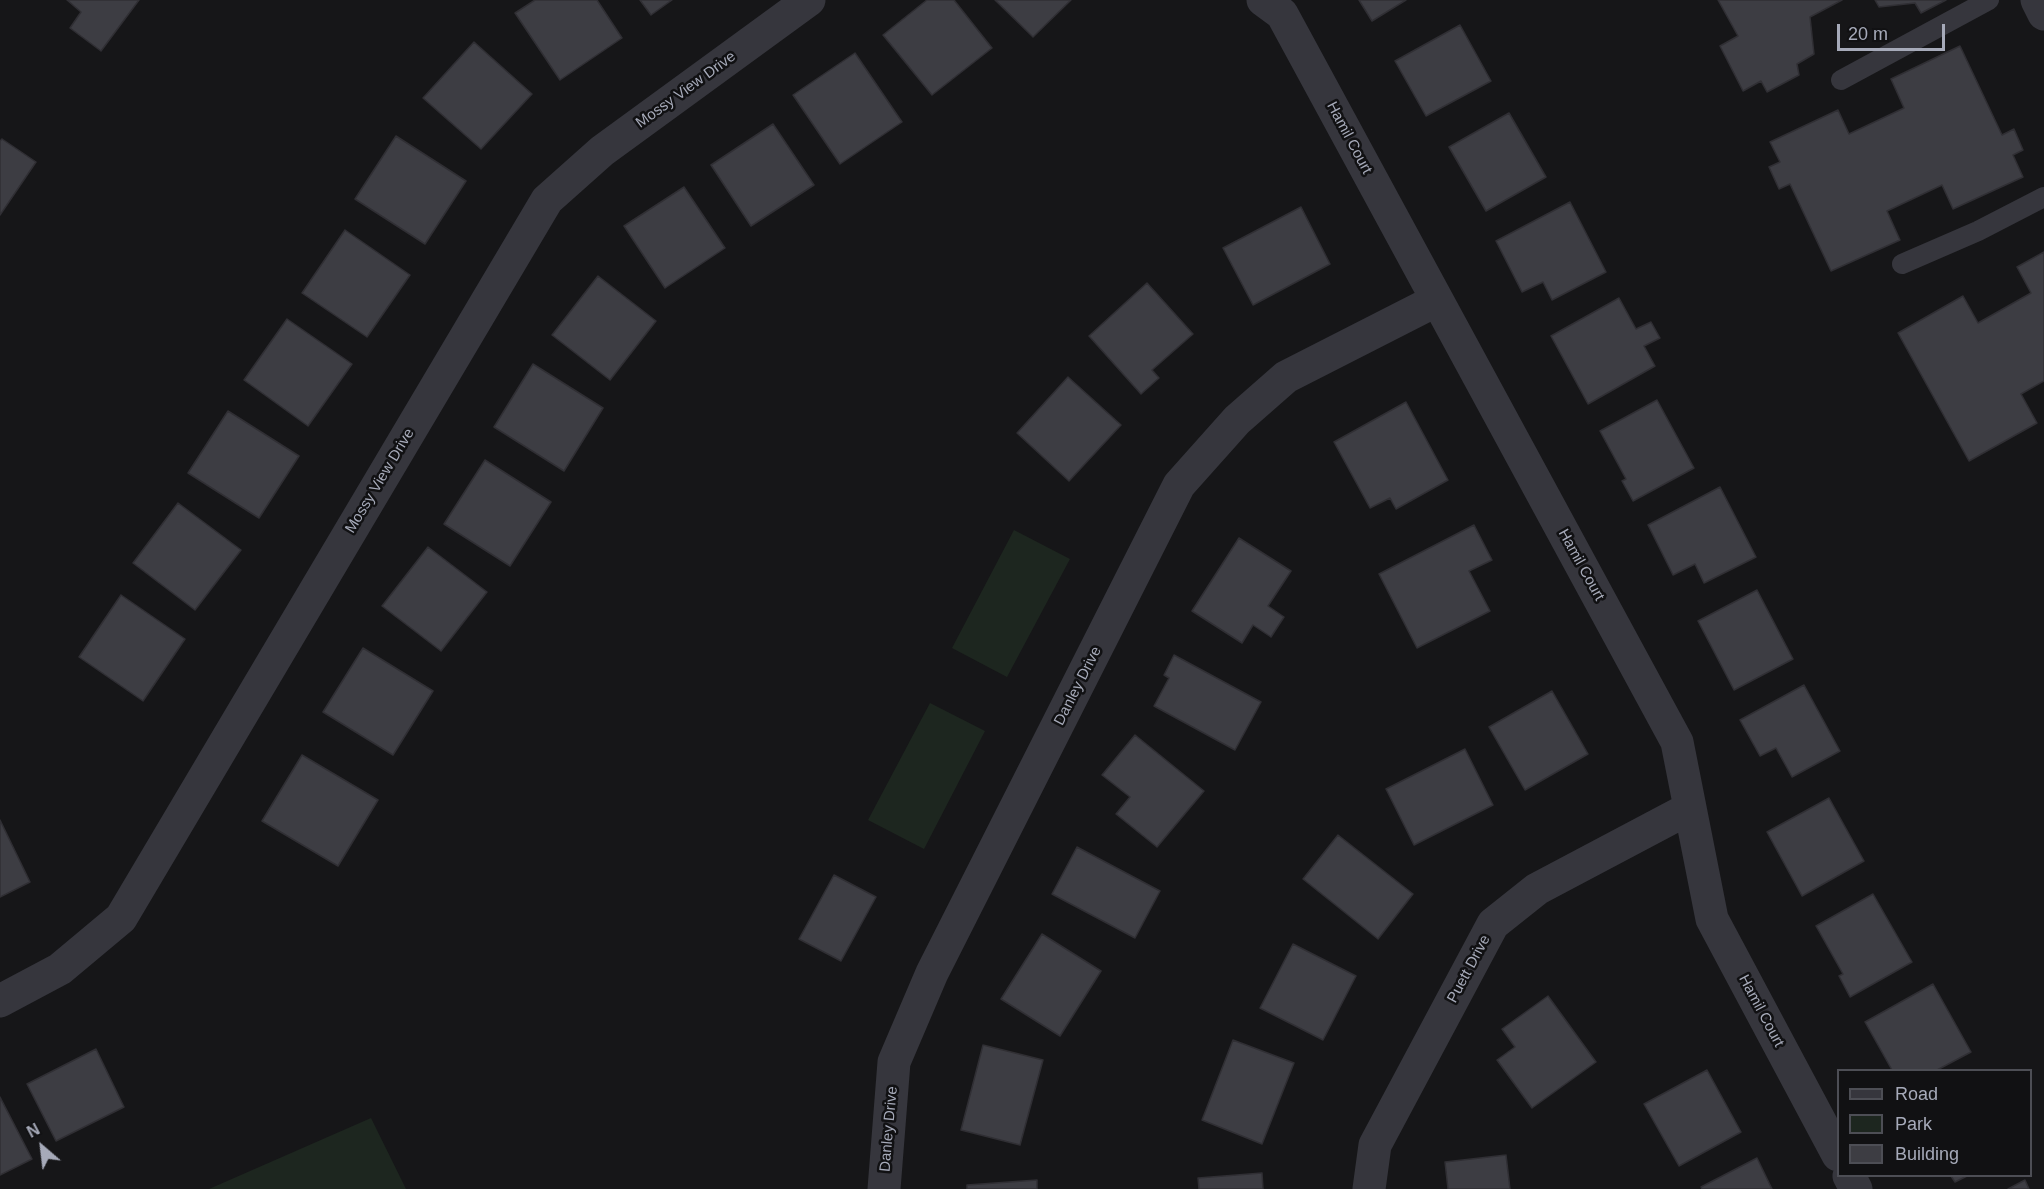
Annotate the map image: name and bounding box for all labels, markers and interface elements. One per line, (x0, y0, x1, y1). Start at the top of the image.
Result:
scale bar (1840, 12, 1948, 50)
text: 20 m (1848, 24, 1888, 44)
street label: Mossy View Drive (633, 48, 739, 132)
street label: Hamil Court (1322, 99, 1376, 177)
street label: Mossy View Drive (342, 425, 418, 537)
street label: Hamil Court (1554, 526, 1608, 604)
street label: Danley Drive (1050, 644, 1106, 728)
street label: Puett Drive (1444, 932, 1494, 1006)
street label: Hamil Court (1734, 972, 1788, 1050)
legend (1837, 1069, 2032, 1177)
text: Road (1895, 1084, 1938, 1104)
street label: Danley Drive (876, 1085, 902, 1173)
text: Park (1895, 1114, 1932, 1134)
north arrow (12, 1117, 72, 1177)
text: N (24, 1120, 42, 1141)
text: Building (1895, 1144, 1959, 1164)

